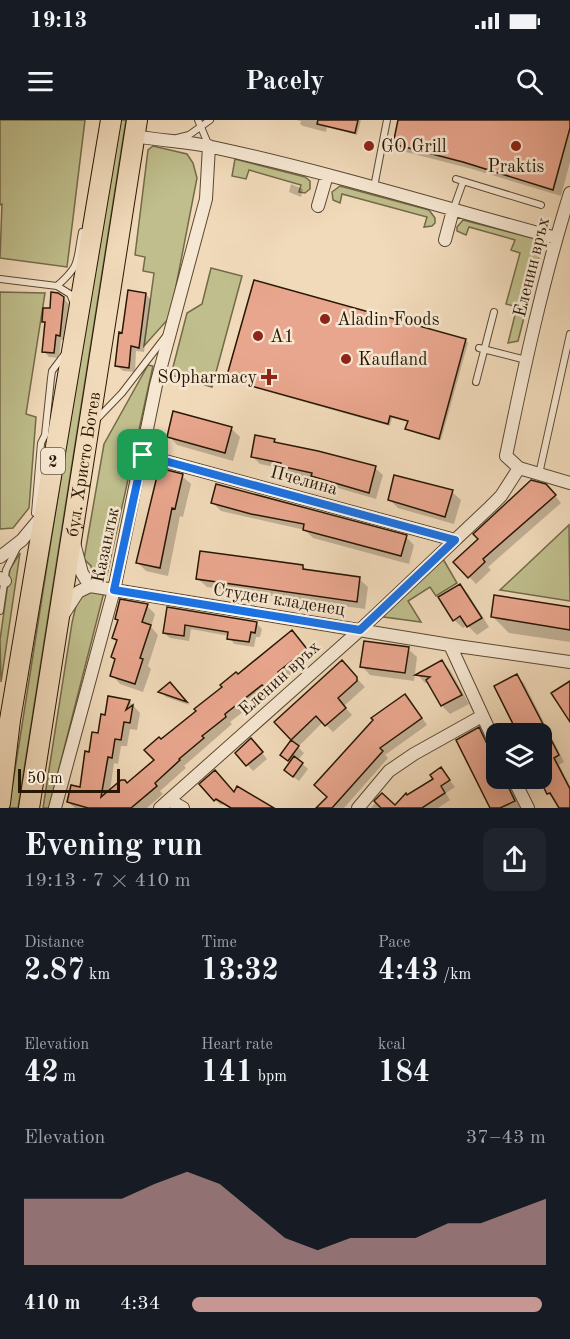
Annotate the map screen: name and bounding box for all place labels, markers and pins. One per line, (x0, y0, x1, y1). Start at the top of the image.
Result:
place label: GO Grill (381, 138, 447, 156)
marker: GO Grill (362, 139, 376, 153)
marker: Praktis (509, 139, 523, 153)
place label: Praktis (488, 158, 545, 176)
place label: Aladin Foods (337, 311, 440, 329)
marker: Aladin Foods (318, 312, 332, 326)
place label: A1 (270, 328, 294, 346)
marker: A1 (251, 329, 265, 343)
place label: Kaufland (358, 351, 428, 369)
marker: Kaufland (339, 352, 353, 366)
place label: SOpharmacy (157, 369, 257, 387)
marker: SOpharmacy (262, 370, 276, 384)
pin (117, 429, 168, 480)

